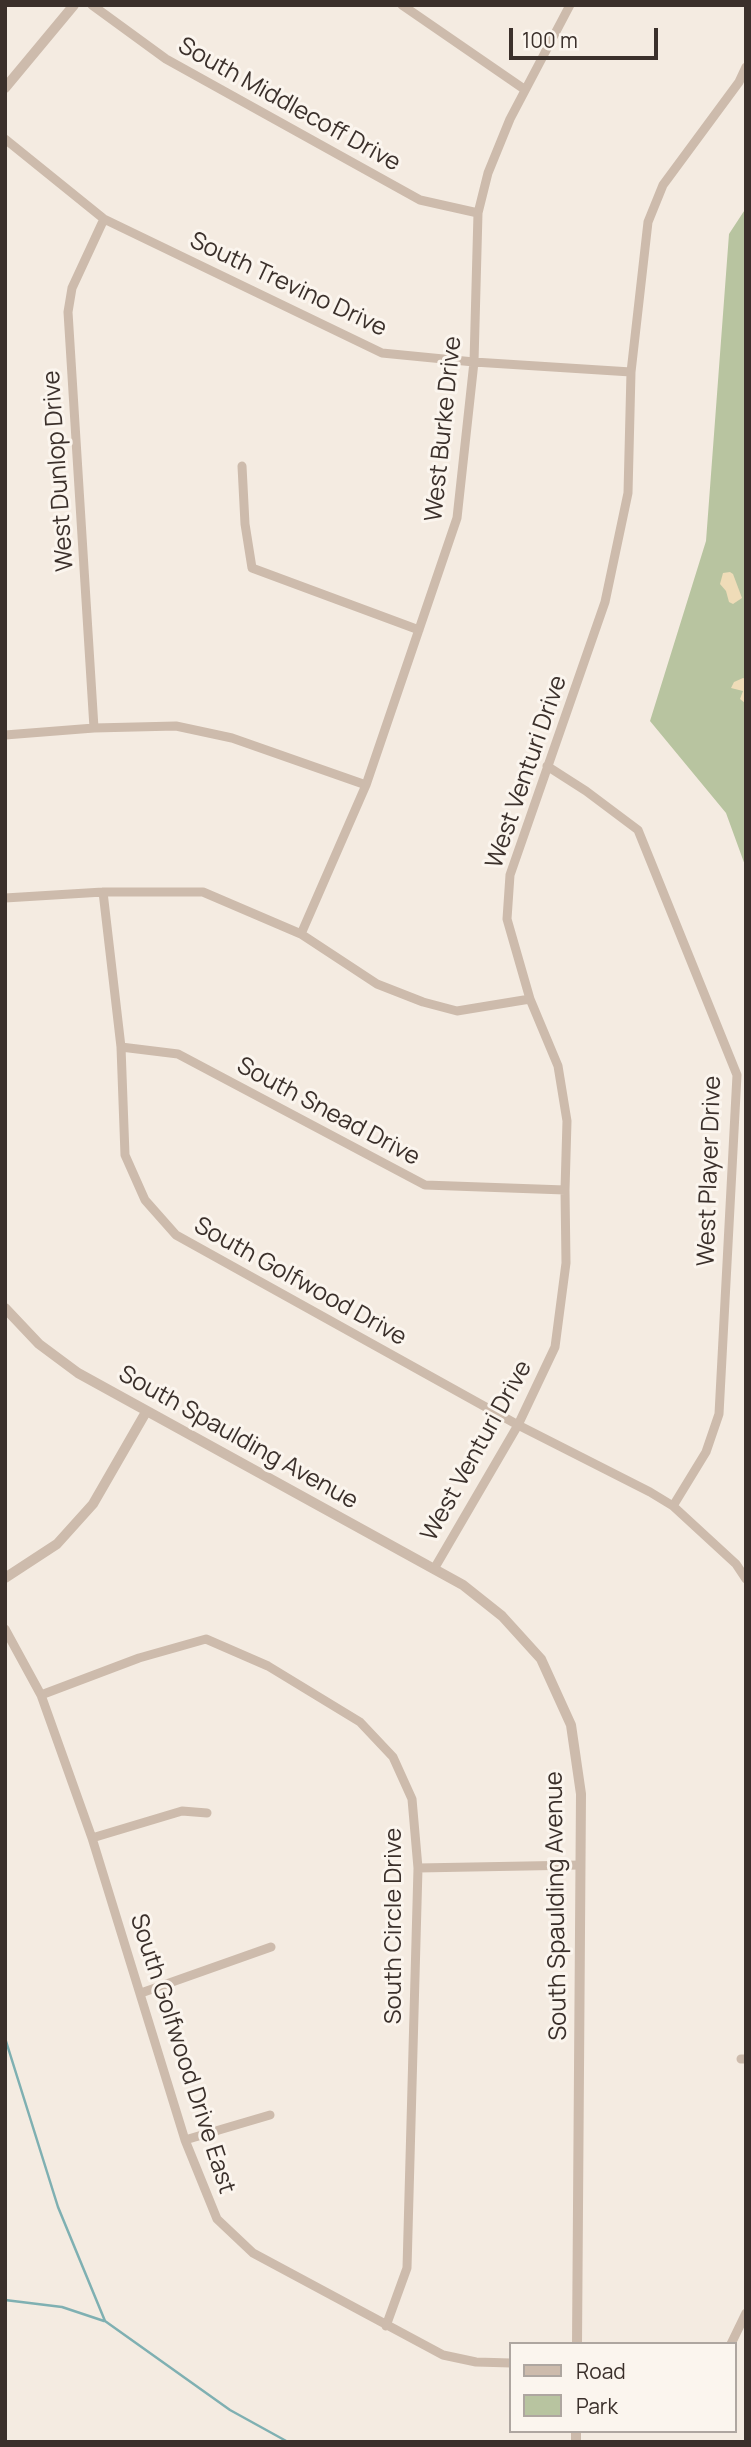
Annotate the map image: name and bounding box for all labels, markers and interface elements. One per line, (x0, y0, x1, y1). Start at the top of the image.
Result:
scale bar (513, 14, 662, 58)
text: 100 m (522, 26, 578, 54)
street label: South Middlecoff Drive (173, 32, 405, 178)
street label: South Trevino Drive (185, 227, 391, 343)
street label: West Burke Drive (420, 335, 468, 523)
street label: West Dunlop Drive (38, 369, 80, 573)
street label: West Venturi Drive (480, 672, 574, 872)
street label: South Snead Drive (232, 1052, 424, 1172)
street label: West Player Drive (692, 1075, 728, 1267)
street label: South Golfwood Drive (189, 1212, 411, 1352)
street label: West Venturi Drive (415, 1356, 539, 1546)
street label: South Spaulding Avenue (113, 1360, 363, 1516)
street label: South Spaulding Avenue (540, 1771, 574, 2041)
street label: South Circle Drive (380, 1828, 408, 2024)
street label: South Golfwood Drive East (123, 1910, 241, 2198)
legend (510, 2342, 737, 2433)
text: Road (576, 2357, 626, 2385)
text: Park (576, 2392, 618, 2420)

